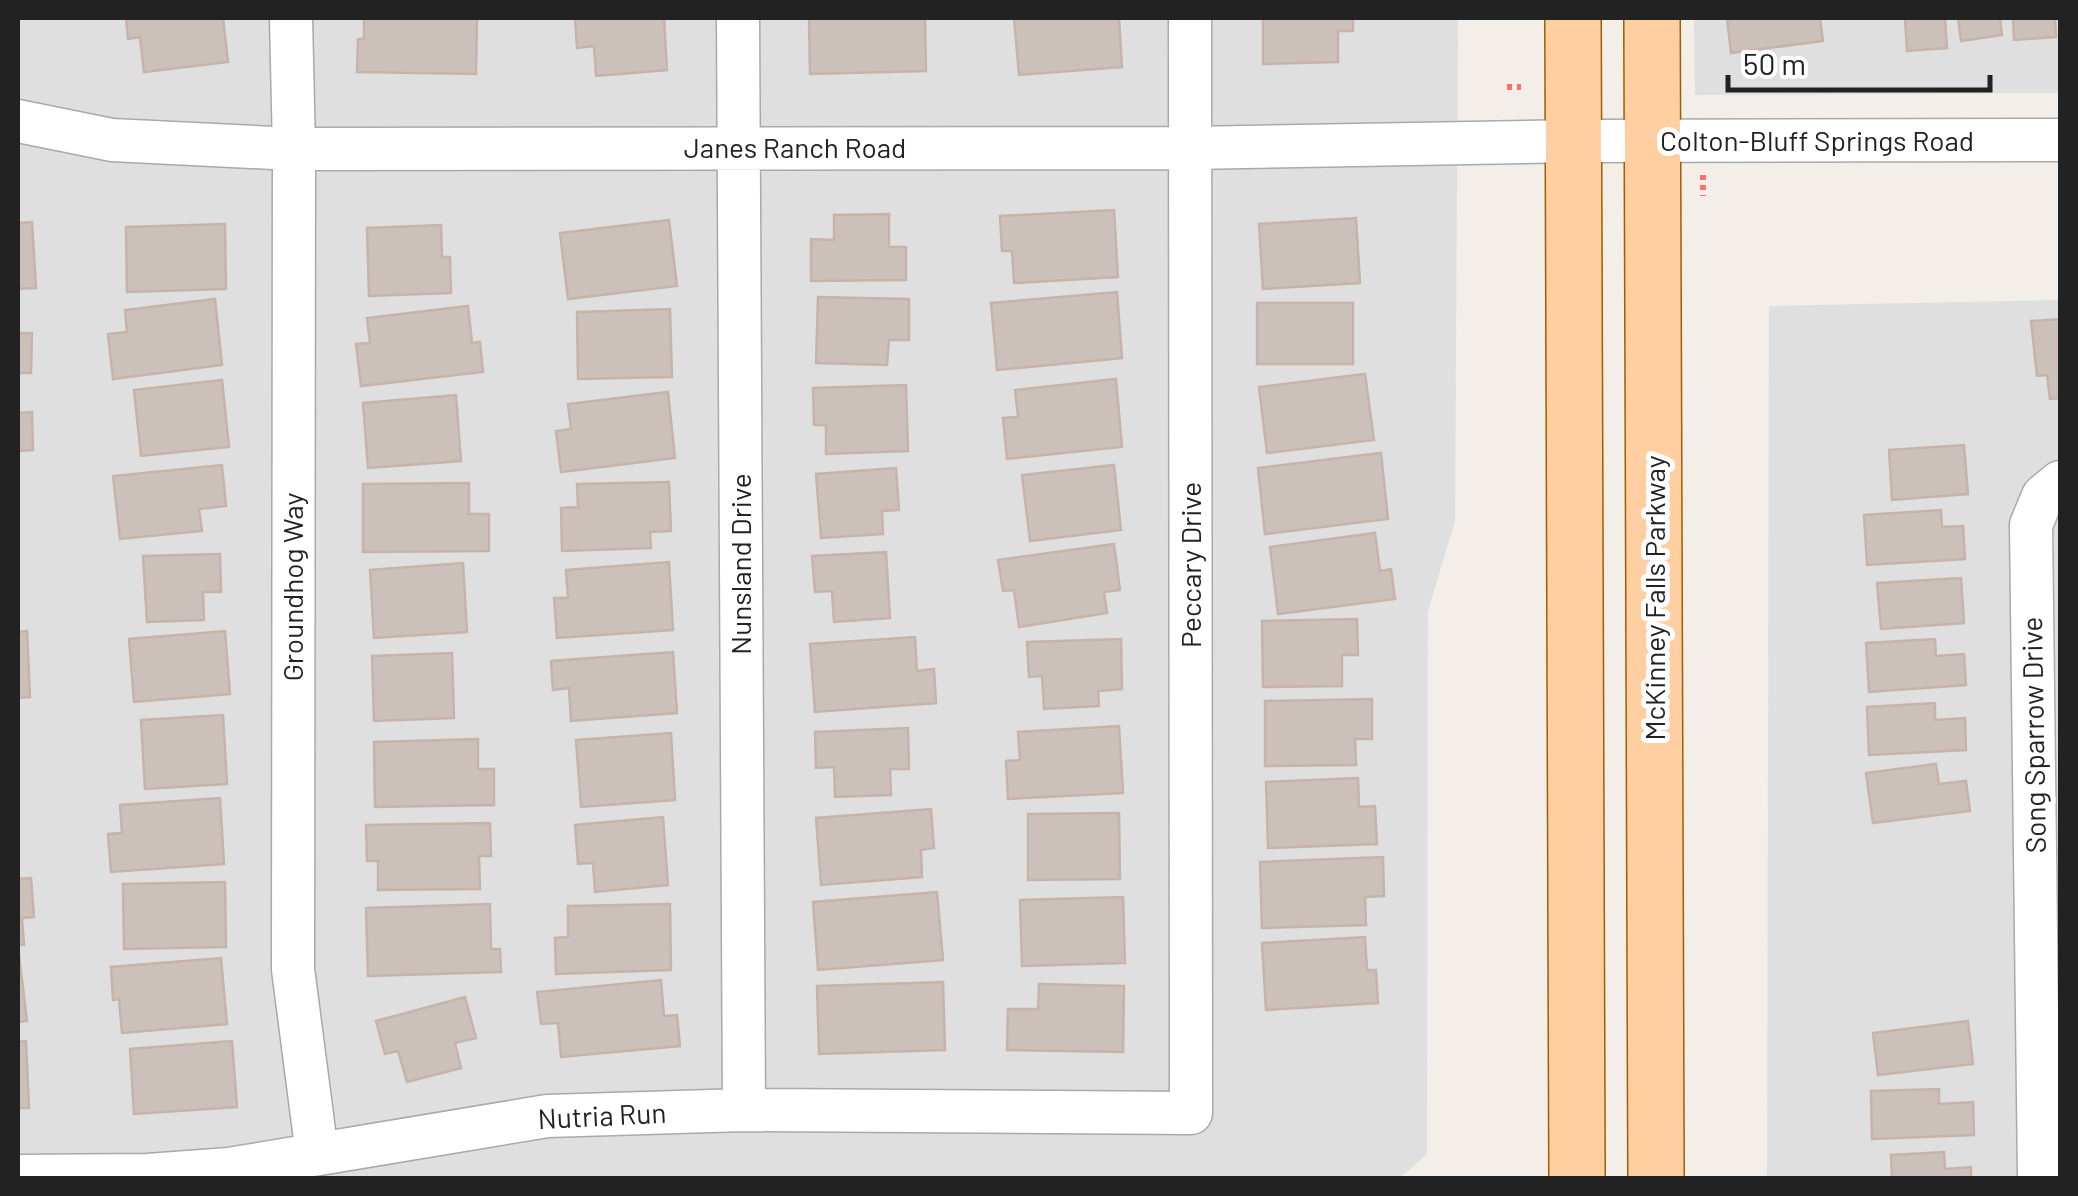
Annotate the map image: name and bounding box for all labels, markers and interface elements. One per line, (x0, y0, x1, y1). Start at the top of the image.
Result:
scale bar (1728, 30, 1990, 92)
text: 50 m (1743, 45, 1806, 81)
street label: Colton-Bluff Springs Road (1660, 123, 1974, 157)
street label: Janes Ranch Road (684, 130, 906, 164)
street label: McKinney Falls Parkway (1637, 455, 1671, 741)
street label: Nunsland Drive (723, 473, 757, 655)
street label: Peccary Drive (1173, 482, 1207, 648)
street label: Groundhog Way (275, 493, 309, 681)
street label: Song Sparrow Drive (2014, 616, 2052, 854)
street label: Nutria Run (537, 1095, 667, 1135)

